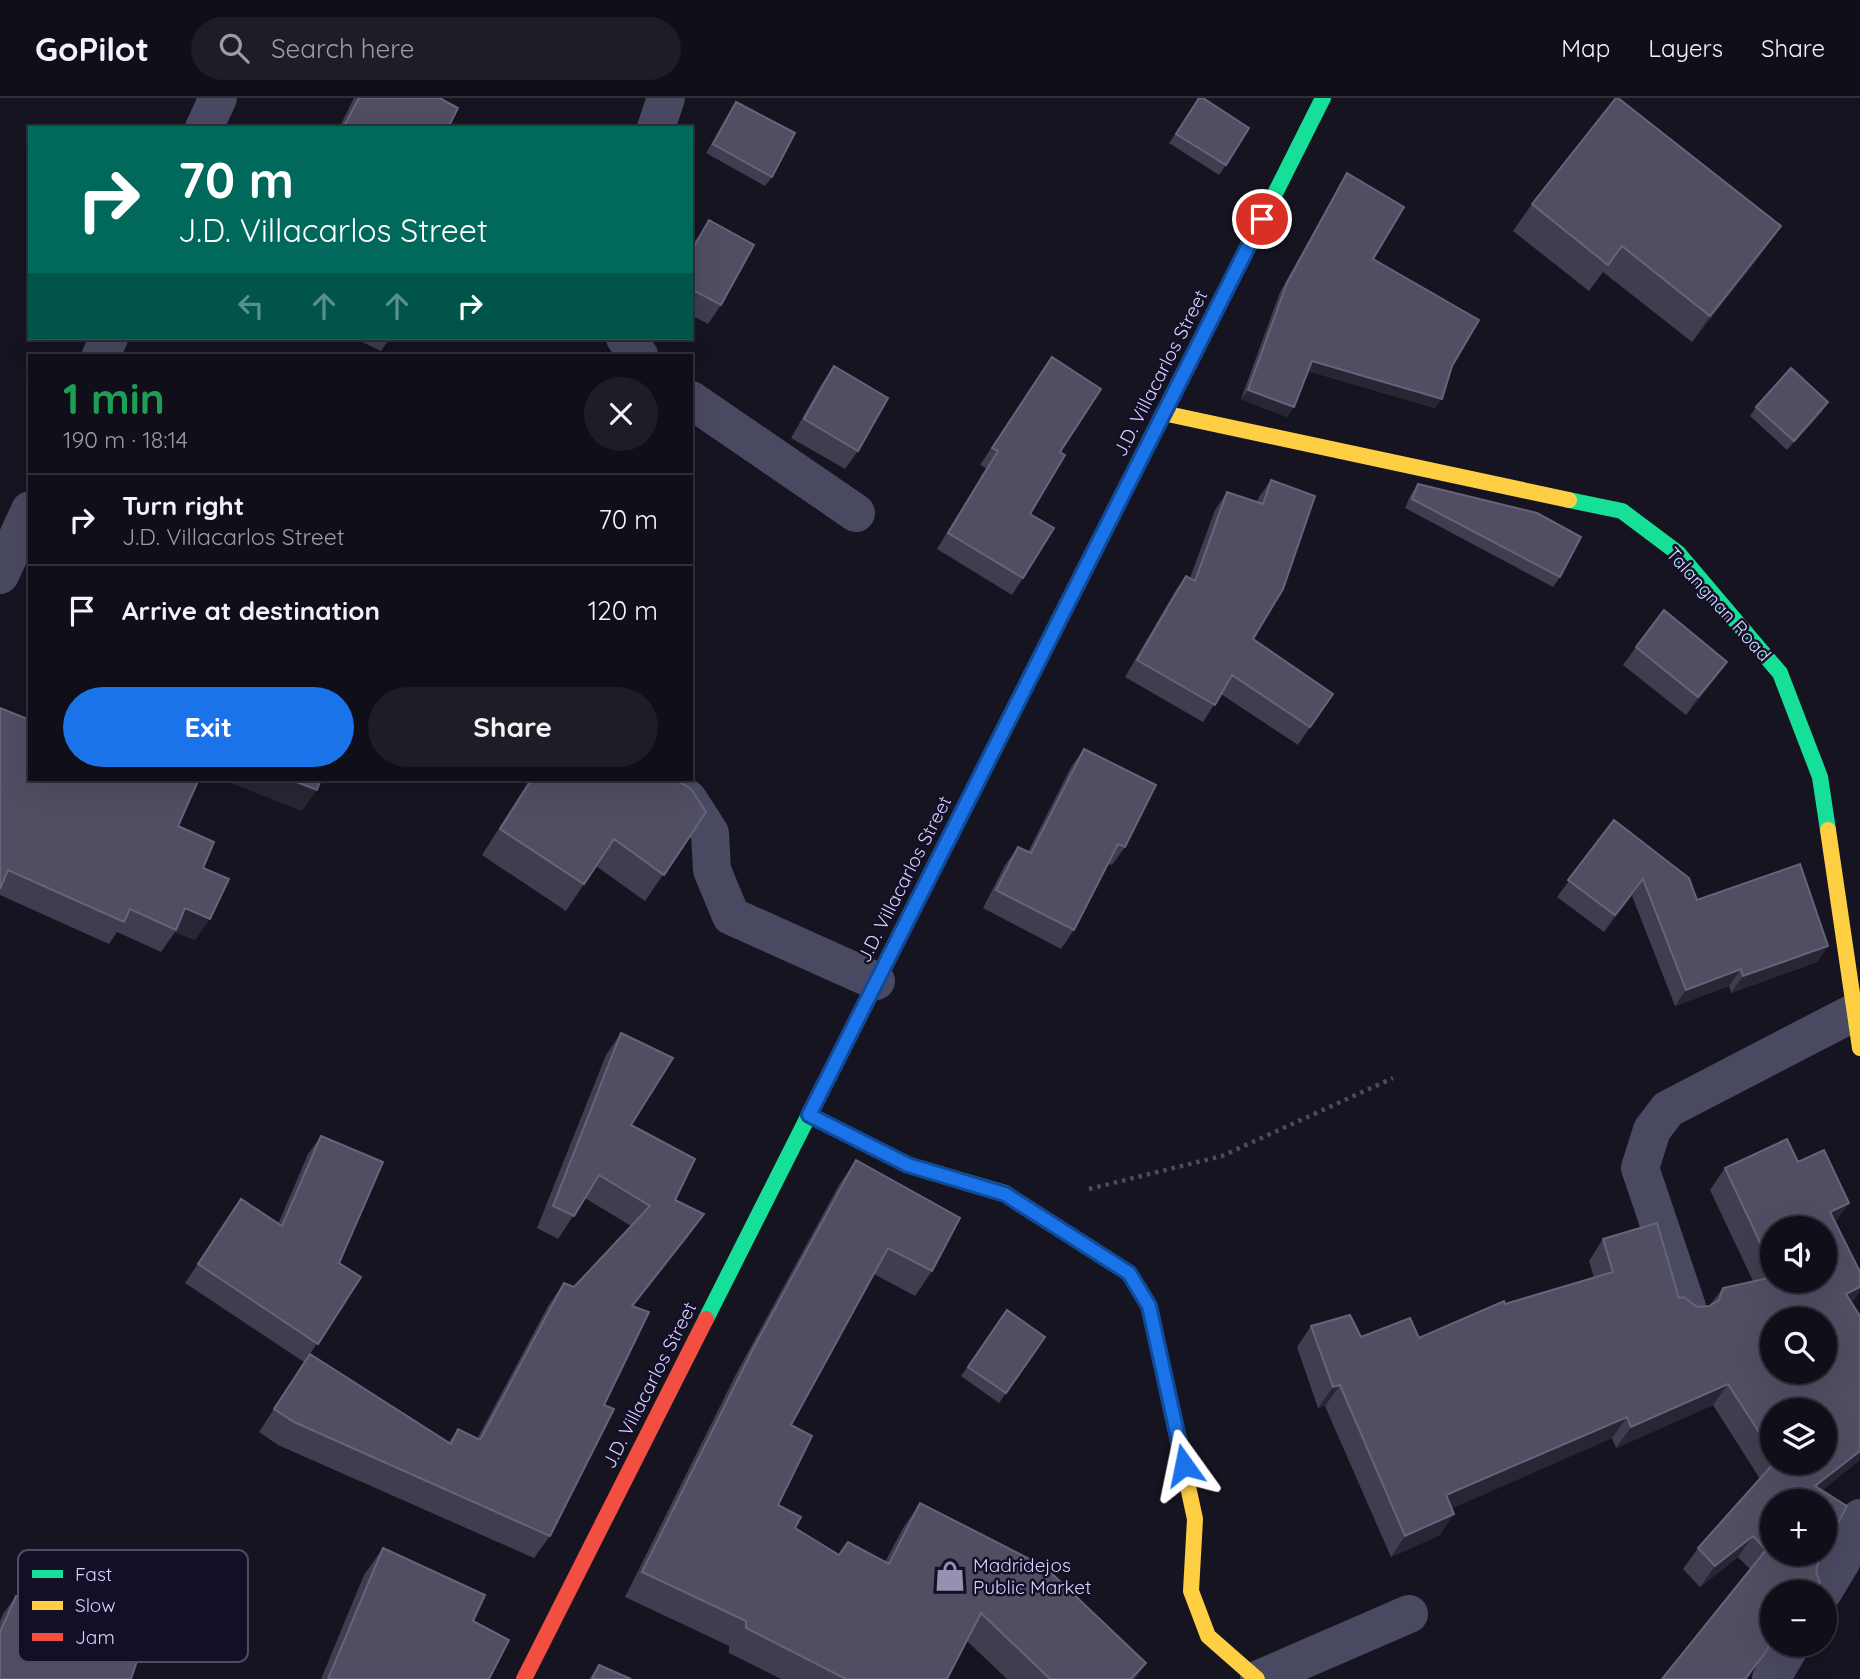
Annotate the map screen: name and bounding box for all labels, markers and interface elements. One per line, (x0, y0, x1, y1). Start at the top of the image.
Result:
search box (191, 17, 681, 80)
text: GoPilot (35, 28, 149, 69)
icon: search (215, 29, 253, 67)
text: Search here (271, 32, 414, 65)
text: Map (1561, 33, 1610, 63)
text: Layers (1648, 33, 1723, 63)
text: Share (1761, 33, 1825, 63)
text: 70 m (178, 149, 294, 210)
icon: right (63, 154, 154, 245)
pin (1232, 189, 1292, 249)
icon: arrive (1243, 200, 1281, 238)
text: J.D. Villacarlos Street (178, 210, 488, 250)
street label: J.D. Villacarlos Street (1108, 286, 1212, 460)
icon: left (232, 287, 270, 325)
icon: ahead (305, 287, 343, 325)
icon: ahead (378, 287, 416, 325)
icon: right (451, 287, 489, 325)
text: 1 min (63, 372, 165, 425)
button: close (584, 377, 658, 451)
text: 190 m · 18:14 (63, 425, 188, 454)
text: Turn right (122, 489, 244, 522)
icon: right (63, 501, 101, 539)
text: 70 m (598, 503, 658, 536)
text: J.D. Villacarlos Street (122, 522, 345, 551)
street label: Talangnan Road (1661, 542, 1777, 666)
icon: arrive (63, 592, 101, 630)
text: Arrive at destination (122, 594, 380, 627)
text: 120 m (588, 594, 658, 627)
button: Exit (63, 687, 354, 767)
button: Share (368, 687, 658, 767)
street label: J.D. Villacarlos Street (852, 792, 956, 966)
map controls (1760, 1216, 1837, 1657)
button: sound (1760, 1216, 1837, 1293)
street label: J.D. Villacarlos Street (597, 1298, 701, 1472)
button: search (1760, 1307, 1837, 1384)
button: layers (1760, 1398, 1837, 1475)
position arrow (1147, 1428, 1221, 1502)
button: + (1760, 1489, 1837, 1566)
legend (18, 1550, 248, 1662)
place label: Madridejos Public Market (973, 1553, 1091, 1599)
shop icon: Madridejos Public Market (933, 1559, 967, 1593)
text: Fast (75, 1562, 112, 1586)
button: − (1760, 1580, 1837, 1657)
text: Slow (75, 1593, 116, 1617)
text: Jam (75, 1625, 115, 1649)

